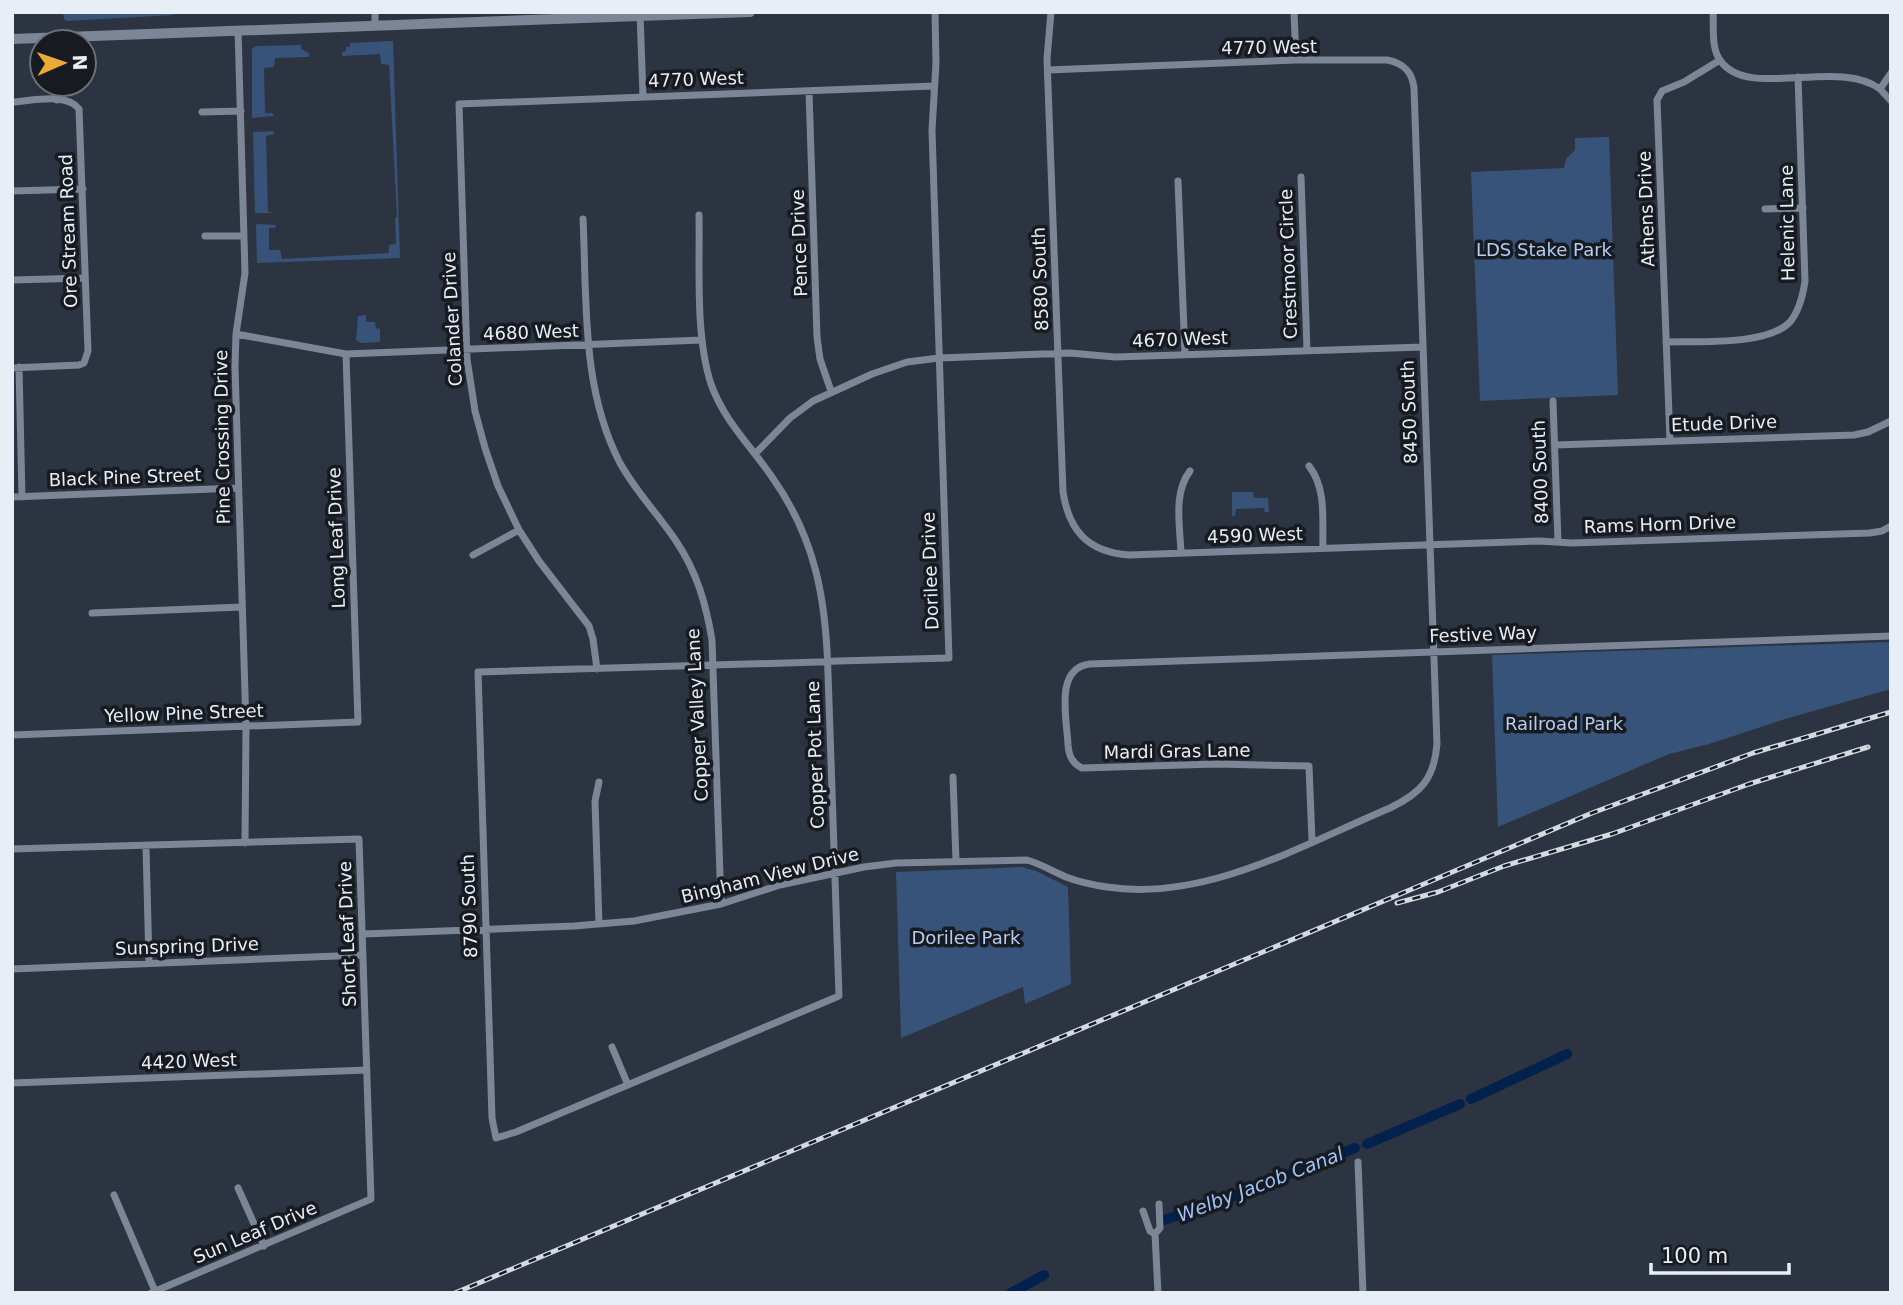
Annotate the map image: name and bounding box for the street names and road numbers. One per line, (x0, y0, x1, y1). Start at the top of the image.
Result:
street label: 4770 West (1221, 36, 1317, 58)
street label: 4770 West (648, 67, 744, 91)
street label: Athens Drive (1633, 151, 1659, 267)
street label: Ore Stream Road (55, 154, 81, 308)
street label: Helenic Lane (1775, 165, 1799, 281)
street label: Pence Drive (787, 189, 811, 297)
street label: Crestmoor Circle (1275, 189, 1301, 339)
street label: 8580 South (1028, 227, 1052, 331)
street label: Colander Drive (438, 251, 466, 387)
street label: 4680 West (483, 320, 579, 344)
street label: 4670 West (1132, 327, 1228, 351)
street label: Pine Crossing Drive (210, 350, 234, 524)
street label: 8450 South (1397, 360, 1421, 464)
street label: Etude Drive (1671, 411, 1777, 435)
street label: 8400 South (1528, 420, 1552, 524)
street label: Black Pine Street (48, 464, 202, 490)
street label: Long Leaf Drive (323, 467, 349, 609)
street label: Rams Horn Drive (1583, 511, 1737, 537)
street label: Dorilee Drive (917, 512, 943, 630)
street label: 4590 West (1207, 523, 1303, 547)
street label: Festive Way (1429, 622, 1538, 646)
street label: Copper Valley Lane (682, 628, 712, 802)
street label: Copper Pot Lane (802, 681, 828, 829)
street label: Yellow Pine Street (103, 700, 264, 726)
street label: Mardi Gras Lane (1103, 739, 1251, 763)
street label: Bingham View Drive (679, 843, 861, 907)
street label: 8790 South (457, 854, 481, 958)
street label: Short Leaf Drive (334, 861, 360, 1007)
street label: Sunspring Drive (115, 933, 259, 959)
street label: 4420 West (141, 1049, 237, 1073)
street label: Sun Leaf Drive (190, 1197, 320, 1267)

